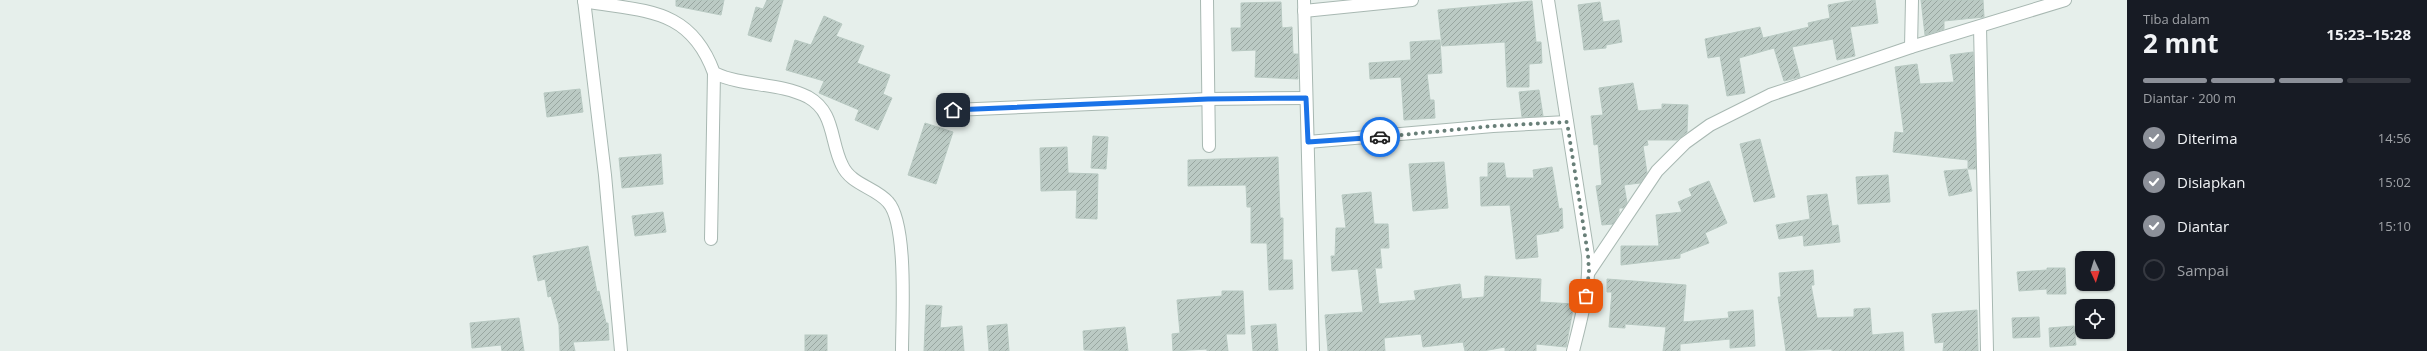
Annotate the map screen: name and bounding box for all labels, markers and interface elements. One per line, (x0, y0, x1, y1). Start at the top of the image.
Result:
text: Tiba dalam (2143, 10, 2210, 28)
text: 15:23–15:28 (2326, 24, 2411, 44)
text: 2 mnt (2143, 25, 2219, 61)
text: Diantar · 200 m (2143, 89, 2236, 107)
pin (936, 93, 970, 127)
icon: home (942, 99, 964, 121)
courier (1360, 117, 1400, 157)
icon: car (1369, 126, 1391, 148)
icon: check (2143, 127, 2165, 149)
text: Diterima (2177, 128, 2238, 148)
text: 14:56 (2378, 129, 2411, 147)
icon: check (2143, 171, 2165, 193)
text: Disiapkan (2177, 172, 2246, 192)
text: 15:02 (2378, 173, 2411, 191)
icon: check (2143, 215, 2165, 237)
text: Diantar (2177, 216, 2229, 236)
text: 15:10 (2378, 217, 2411, 235)
north arrow (2075, 251, 2115, 291)
map controls (2075, 251, 2115, 339)
text: Sampai (2177, 260, 2229, 280)
pin (1569, 279, 1603, 313)
icon: bag (1575, 285, 1597, 307)
button: locate (2075, 299, 2115, 339)

